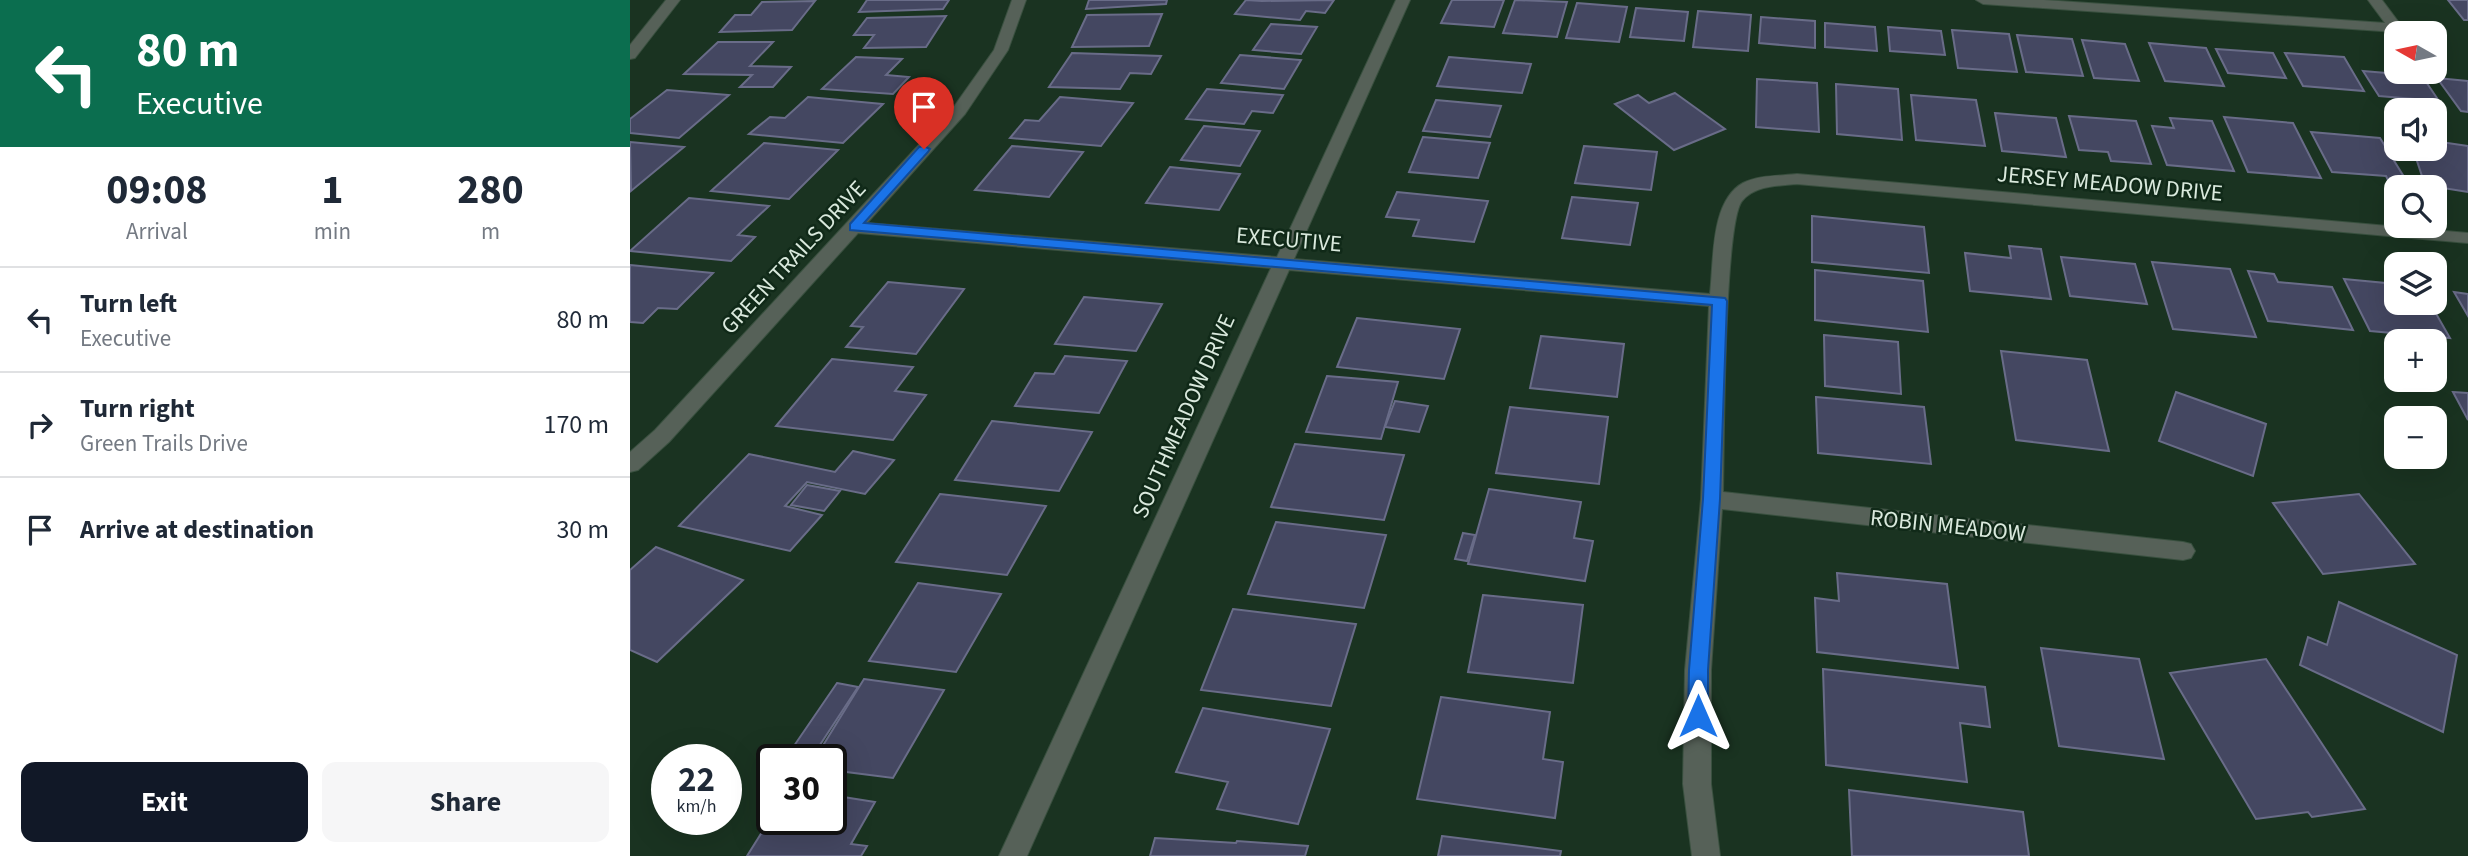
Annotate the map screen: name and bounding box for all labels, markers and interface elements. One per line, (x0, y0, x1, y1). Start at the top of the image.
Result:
text: 80 m (136, 16, 240, 86)
north arrow (2384, 21, 2446, 84)
map controls (2384, 21, 2447, 469)
icon: left (21, 28, 112, 119)
pin (894, 77, 954, 149)
text: Executive (136, 81, 263, 127)
icon: arrive (905, 88, 943, 126)
button: sound (2384, 98, 2447, 161)
street label: JERSEY MEADOW DRIVE (1996, 157, 2224, 210)
text: 09:08 (106, 160, 208, 220)
text: 1 (321, 160, 343, 220)
text: 280 (457, 160, 524, 220)
street label: GREEN TRAILS DRIVE (713, 173, 874, 342)
button: search (2384, 175, 2447, 238)
text: Arrival (126, 215, 188, 248)
text: min (314, 215, 351, 248)
text: m (481, 215, 500, 248)
street label: EXECUTIVE (1235, 218, 1343, 261)
button: layers (2384, 252, 2447, 315)
text: Turn left (80, 285, 177, 322)
icon: left (21, 301, 59, 339)
text: 80 m (556, 301, 609, 338)
street label: SOUTHMEADOW DRIVE (1124, 309, 1243, 524)
text: Executive (80, 322, 171, 355)
button: + (2384, 329, 2447, 392)
text: Turn right (80, 390, 195, 427)
icon: right (21, 406, 59, 444)
text: 170 m (543, 406, 609, 443)
button: − (2384, 406, 2447, 469)
text: Green Trails Drive (80, 427, 248, 460)
street label: ROBIN MEADOW (1869, 501, 2027, 550)
icon: arrive (21, 511, 59, 549)
text: Arrive at destination (80, 511, 314, 548)
text: 30 m (556, 511, 609, 548)
position arrow (1661, 679, 1735, 753)
speed limit sign: 30 (756, 744, 847, 835)
text: 22 (678, 755, 715, 805)
button: Exit (21, 762, 308, 842)
button: Share (322, 762, 609, 842)
text: km/h (677, 794, 716, 819)

